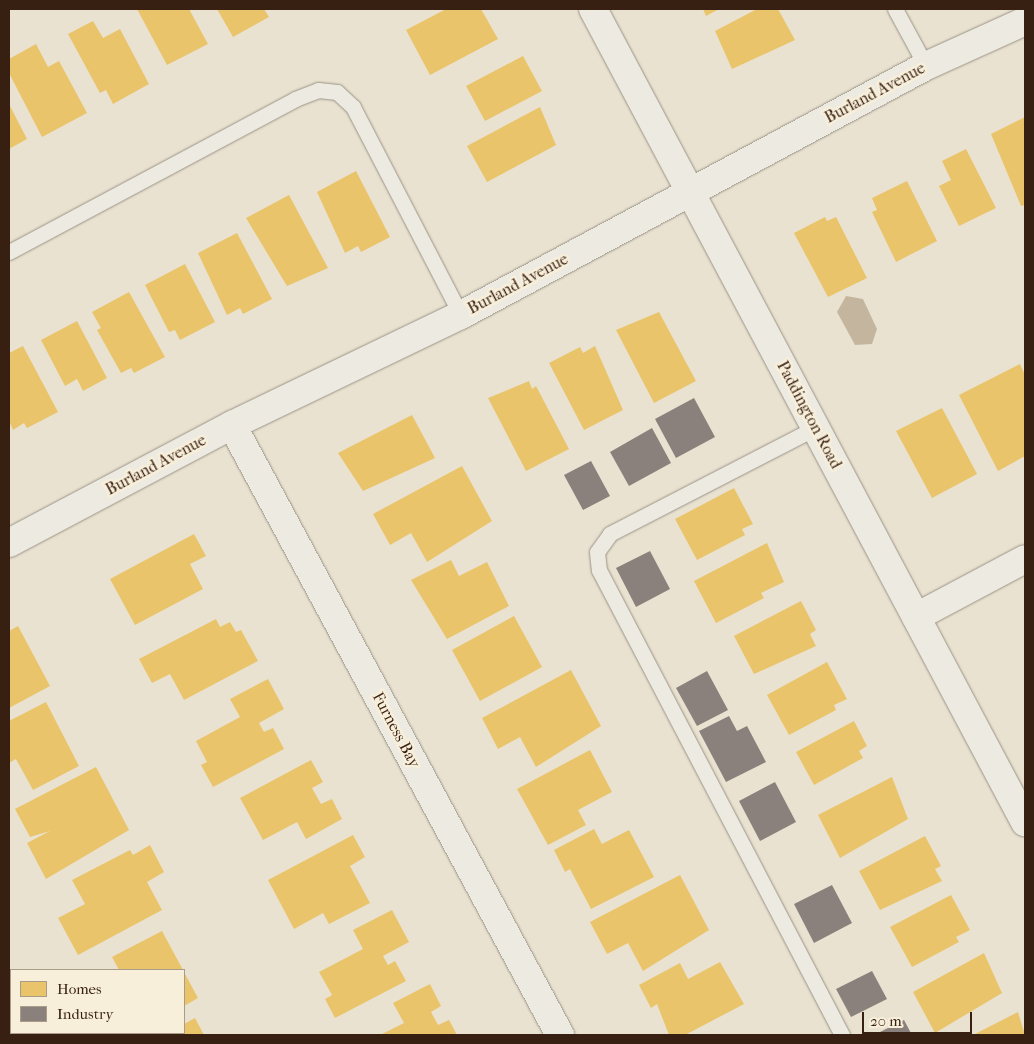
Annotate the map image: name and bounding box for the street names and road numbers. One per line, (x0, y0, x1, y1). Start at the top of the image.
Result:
street label: Burland Avenue (821, 58, 929, 128)
street label: Burland Avenue (464, 249, 572, 319)
street label: Paddington Road (773, 358, 845, 472)
street label: Burland Avenue (102, 430, 210, 500)
street label: Furness Bay (368, 689, 424, 771)

